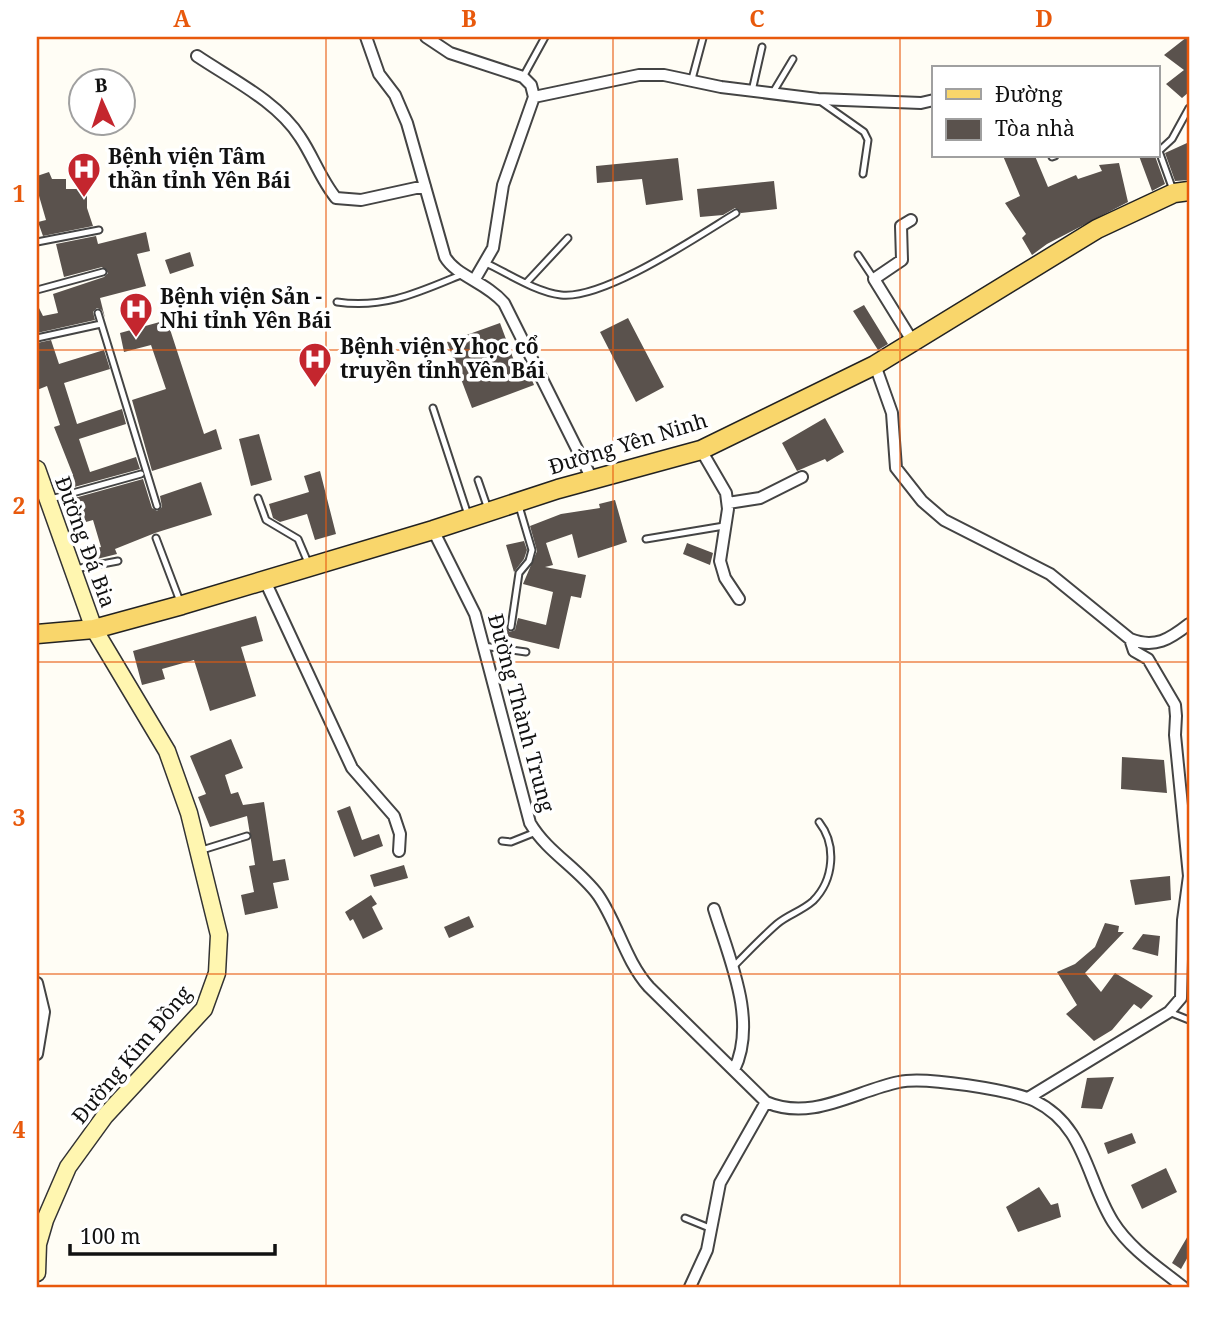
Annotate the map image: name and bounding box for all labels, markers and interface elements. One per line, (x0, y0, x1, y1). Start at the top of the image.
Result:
text: A (173, 2, 191, 34)
text: B (461, 2, 477, 34)
text: C (749, 2, 765, 34)
text: D (1035, 2, 1053, 34)
north arrow (66, 66, 136, 136)
legend (932, 66, 1160, 158)
text: B (94, 72, 108, 98)
text: Đường (995, 80, 1063, 108)
text: Tòa nhà (995, 114, 1075, 142)
place label: Bệnh viện Tâm thần tỉnh Yên Bái (108, 142, 291, 194)
hospital icon: Bệnh viện Tâm thần tỉnh Yên Bái (65, 150, 103, 199)
text: 1 (13, 177, 26, 209)
place label: Bệnh viện Sản - Nhi tỉnh Yên Bái (160, 282, 332, 334)
hospital icon: Bệnh viện Sản - Nhi tỉnh Yên Bái (117, 290, 155, 339)
place label: Bệnh viện Y học cổ truyền tỉnh Yên Bái (340, 332, 546, 384)
hospital icon: Bệnh viện Y học cổ truyền tỉnh Yên Bái (296, 340, 334, 389)
street label: Đường Yên Ninh (545, 406, 710, 480)
street label: Đường Đá Bia (49, 472, 123, 611)
text: 2 (13, 489, 26, 521)
street label: Đường Thành Trung (482, 610, 562, 816)
text: 3 (13, 801, 26, 833)
street label: Đường Kim Đồng (65, 979, 198, 1129)
text: 4 (13, 1113, 26, 1145)
scale bar (70, 1212, 275, 1256)
text: 100 m (80, 1222, 141, 1250)

